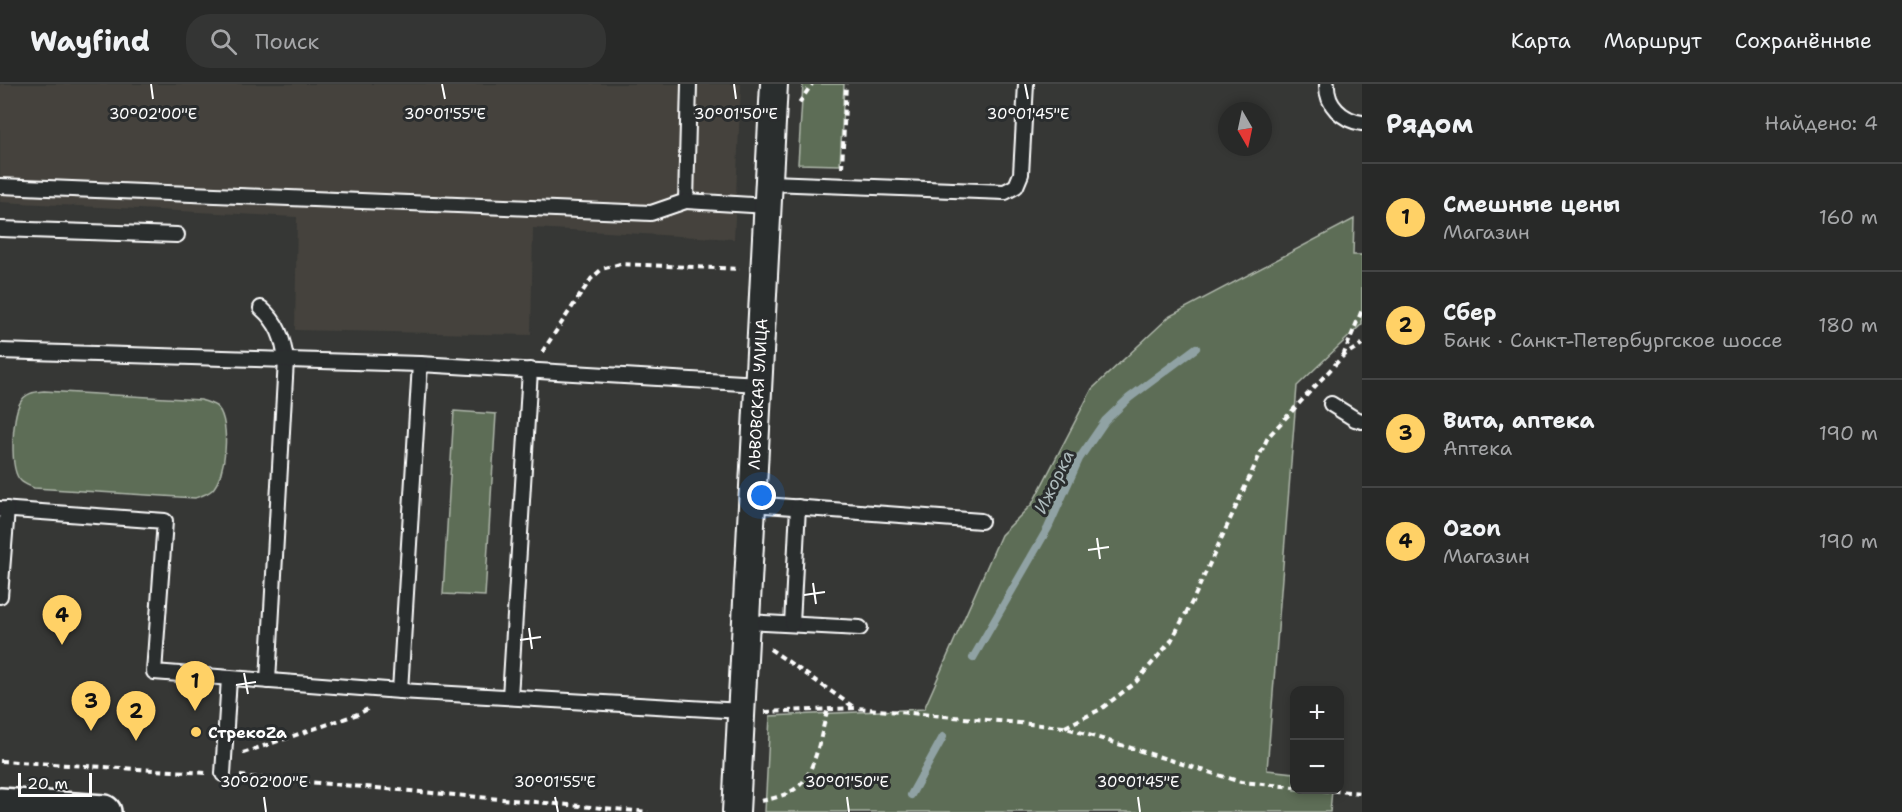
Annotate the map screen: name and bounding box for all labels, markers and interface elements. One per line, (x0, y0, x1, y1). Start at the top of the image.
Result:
search box (186, 14, 606, 68)
text: Wayfind (30, 22, 150, 60)
icon: search (207, 25, 240, 58)
text: Поиск (255, 27, 319, 56)
text: Карта (1511, 27, 1571, 55)
text: Маршрут (1604, 27, 1702, 55)
text: Сохранённые (1735, 27, 1872, 55)
north arrow (1218, 102, 1272, 156)
text: 30°02'00"E (109, 104, 197, 124)
text: 30°01'55"E (404, 104, 486, 124)
text: 30°01'50"E (694, 104, 778, 124)
text: 30°01'45"E (987, 104, 1069, 124)
text: Рядом (1386, 106, 1473, 141)
text: Найдено: 4 (1765, 110, 1878, 136)
text: Смешные цены (1443, 190, 1620, 219)
text: 1 (1401, 204, 1410, 230)
text: 160 m (1819, 204, 1878, 230)
text: Магазин (1443, 219, 1530, 245)
text: Сбер (1443, 298, 1496, 327)
text: 2 (1399, 312, 1413, 338)
text: 180 m (1818, 312, 1878, 338)
street label: ЛЬВОВСКАЯ УЛИЦА (744, 318, 772, 470)
text: Банк · Санкт-Петербургское шоссе (1443, 327, 1783, 353)
text: Вита, аптека (1443, 406, 1594, 435)
text: 3 (1399, 420, 1413, 446)
text: 190 m (1819, 420, 1878, 446)
text: Аптека (1443, 435, 1512, 461)
water label: Ижорка (1028, 446, 1080, 518)
your location (747, 481, 776, 510)
text: Ozon (1443, 514, 1501, 543)
text: 4 (1399, 528, 1413, 554)
text: 190 m (1819, 528, 1878, 554)
text: Магазин (1443, 543, 1530, 569)
pin: 4 (42, 596, 82, 645)
pin: 1 (176, 662, 214, 711)
pin: 3 (72, 682, 110, 731)
map controls (1290, 686, 1344, 794)
button: + (1290, 686, 1344, 740)
pin: 2 (116, 692, 156, 741)
place label: СтрекоZа (208, 722, 287, 743)
marker: СтрекоZа (189, 725, 203, 739)
button: − (1290, 740, 1344, 794)
scale bar (18, 770, 92, 798)
text: 30°02'00"E (220, 772, 308, 792)
text: 30°01'55"E (514, 772, 596, 792)
text: 30°01'50"E (805, 772, 889, 792)
text: 30°01'45"E (1097, 772, 1179, 792)
text: 20 m (27, 773, 68, 794)

